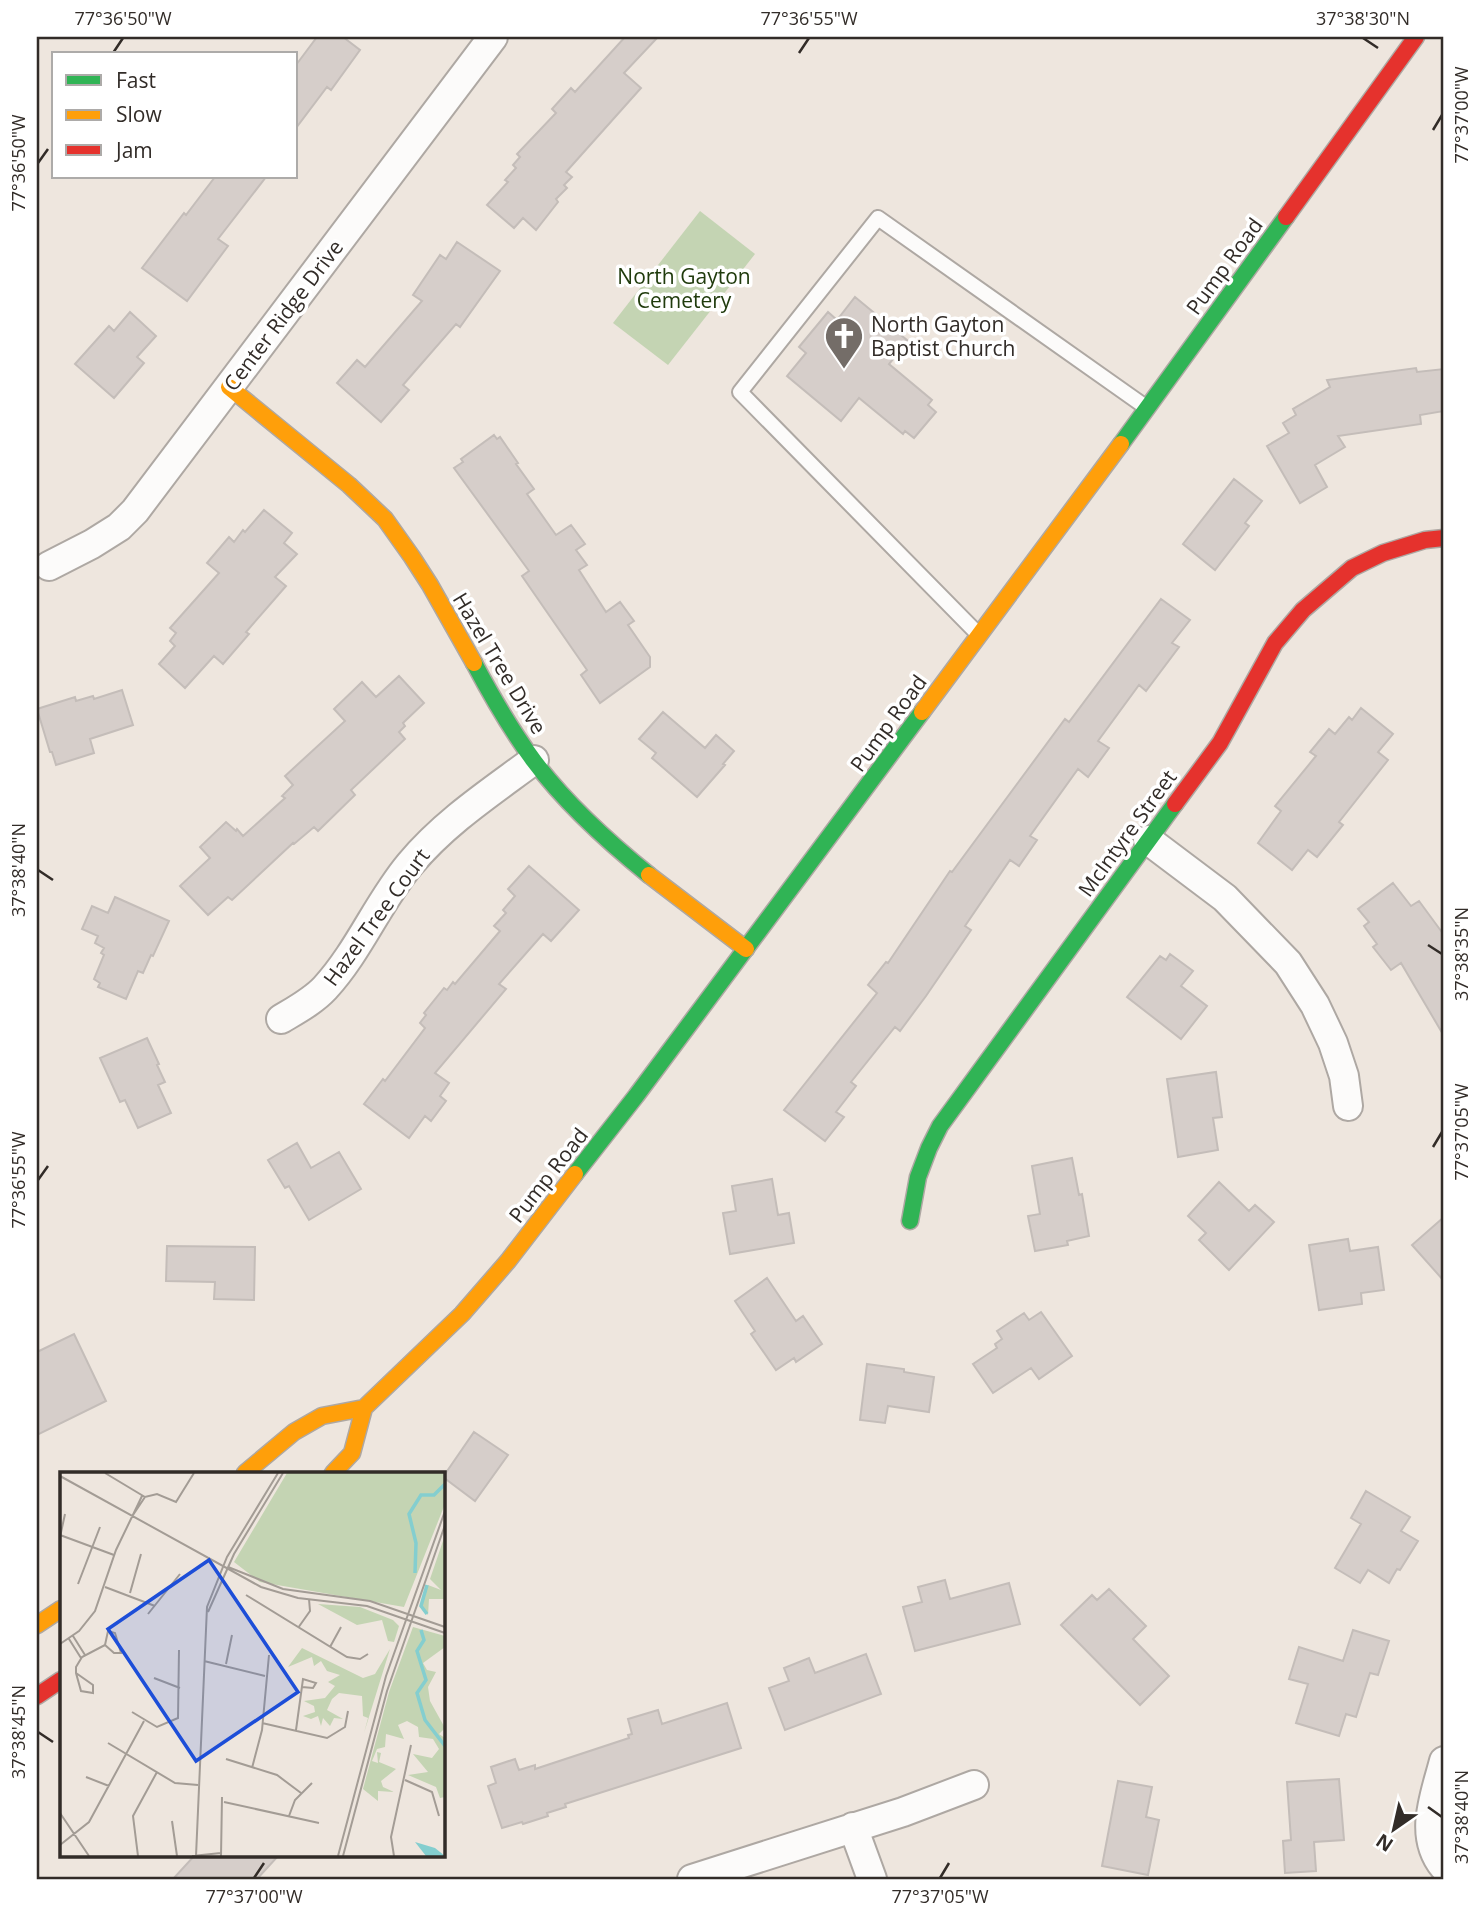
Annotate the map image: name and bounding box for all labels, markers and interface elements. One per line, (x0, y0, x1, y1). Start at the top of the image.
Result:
text: 77°36'50"W (74, 6, 172, 30)
text: 77°36'55"W (760, 6, 858, 30)
text: 37°38'30"N (1316, 6, 1410, 30)
legend (52, 52, 298, 178)
text: Fast (116, 66, 156, 94)
text: 77°37'00"W (1449, 66, 1473, 164)
text: Slow (116, 100, 162, 128)
text: 77°36'50"W (6, 114, 30, 212)
text: Jam (114, 136, 153, 164)
street label: Pump Road (1179, 212, 1269, 320)
street label: Center Ridge Drive (217, 234, 349, 396)
park label: North Gayton Cemetery (617, 262, 751, 314)
place label: North Gayton Baptist Church (871, 310, 1015, 362)
church icon: North Gayton Baptist Church (823, 315, 865, 370)
street label: Hazel Tree Drive (447, 587, 553, 739)
street label: Pump Road (843, 669, 933, 777)
street label: McIntyre Street (1072, 764, 1182, 902)
text: 37°38'40"N (6, 823, 30, 917)
street label: Hazel Tree Court (317, 843, 435, 991)
text: 37°38'35"N (1449, 907, 1473, 1001)
text: 77°37'05"W (1449, 1083, 1473, 1181)
street label: Pump Road (502, 1122, 594, 1228)
text: 77°36'55"W (6, 1131, 30, 1229)
inset map (60, 1472, 444, 1856)
text: 37°38'45"N (6, 1685, 30, 1779)
text: 37°38'40"N (1449, 1770, 1473, 1864)
north arrow (1358, 1794, 1428, 1864)
text: N (1371, 1828, 1398, 1858)
text: 77°37'00"W (205, 1884, 303, 1908)
text: 77°37'05"W (891, 1884, 989, 1908)

